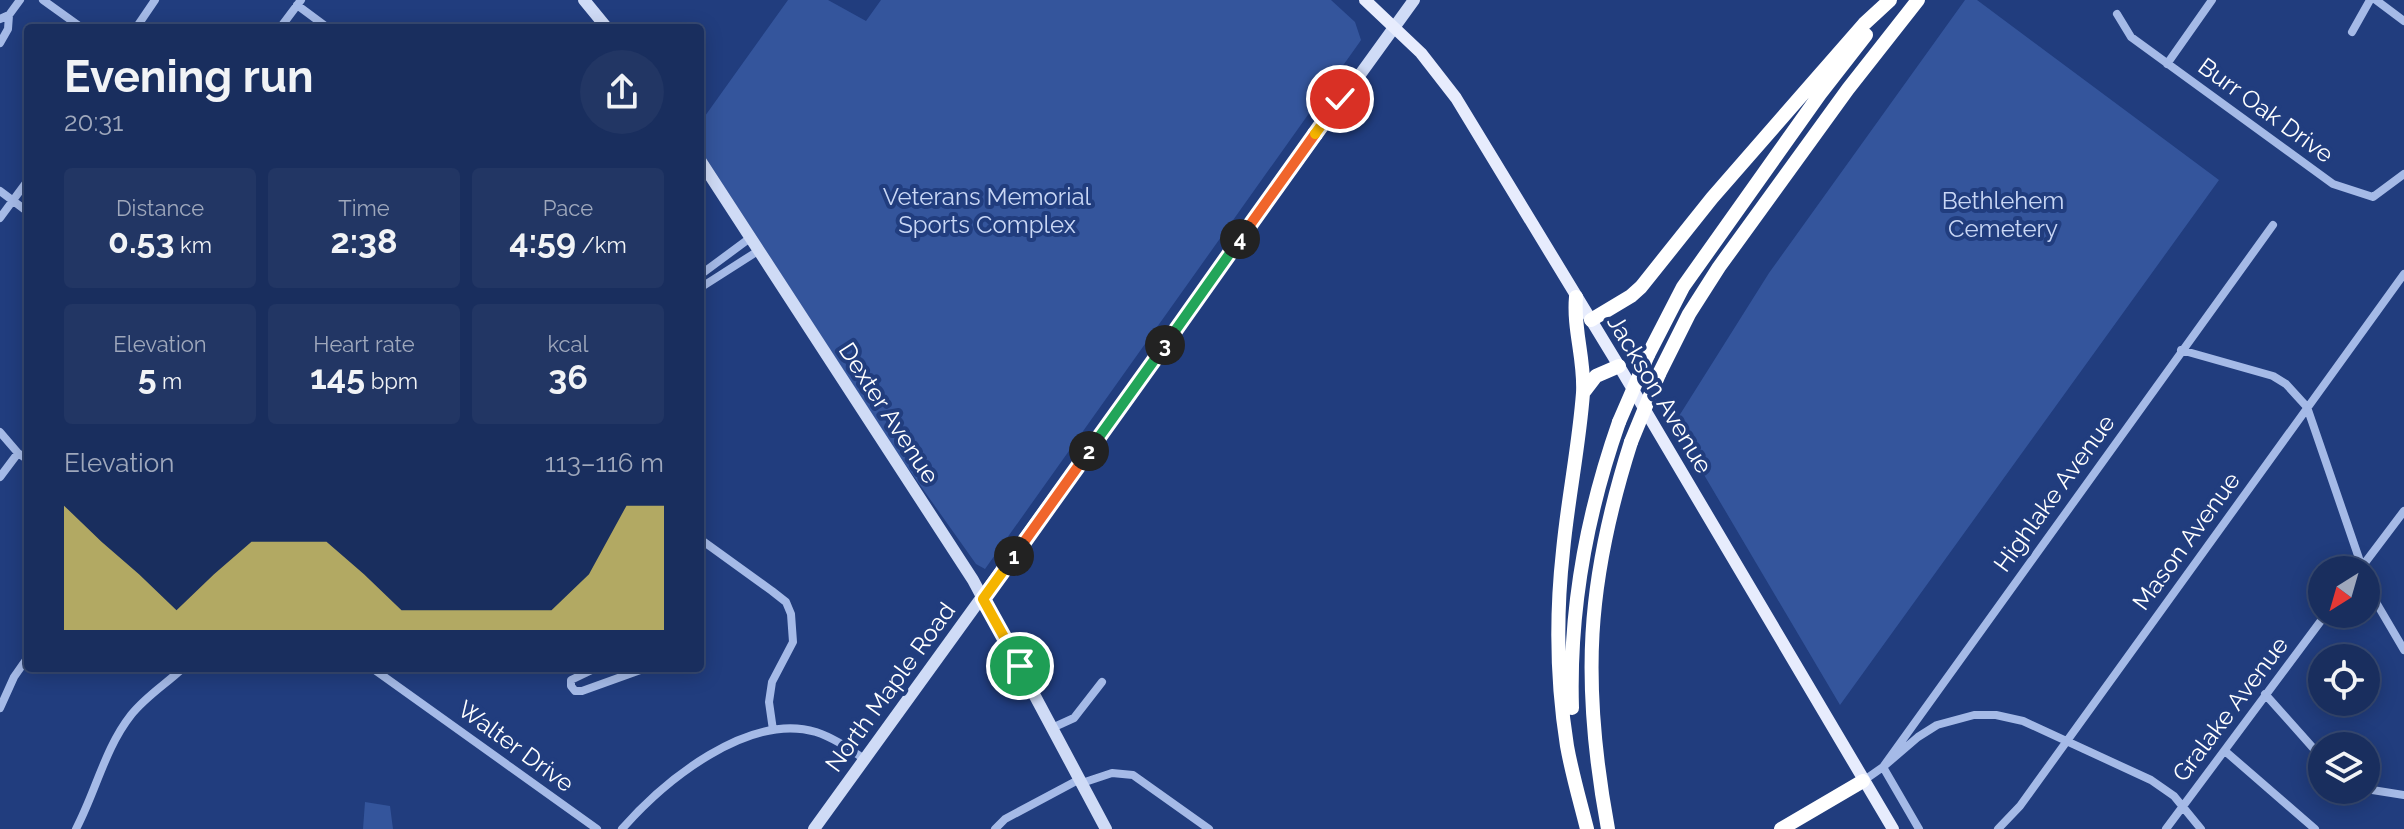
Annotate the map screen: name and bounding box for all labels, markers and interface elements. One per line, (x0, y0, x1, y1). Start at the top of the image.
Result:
button: share (580, 50, 664, 134)
text: Evening run (64, 51, 313, 102)
street label: Burr Oak Drive (2193, 51, 2339, 169)
pin (1306, 65, 1374, 133)
icon: check (1318, 77, 1362, 121)
text: 20:31 (64, 107, 123, 137)
park label: Veterans Memorial Sports Complex (883, 182, 1092, 239)
park label: Bethlehem Cemetery (1942, 186, 2064, 243)
text: Distance (116, 195, 204, 221)
text: Time (338, 195, 390, 221)
text: Pace (543, 195, 593, 221)
pin: 4 (1220, 219, 1260, 259)
text: 0.53 (108, 221, 174, 261)
text: 2:38 (330, 221, 398, 261)
text: 4:59 (509, 221, 576, 261)
text: 4 (1234, 226, 1246, 252)
text: km (174, 232, 212, 258)
text: /km (576, 232, 627, 258)
street label: Jackson Avenue (1601, 309, 1719, 479)
pin: 3 (1145, 325, 1185, 365)
text: Elevation (113, 331, 207, 357)
text: Heart rate (313, 331, 415, 357)
text: kcal (547, 331, 589, 357)
text: 3 (1159, 332, 1171, 358)
street label: Dexter Avenue (833, 337, 945, 489)
text: 5 (138, 357, 157, 397)
text: 145 (310, 357, 365, 397)
text: 36 (548, 357, 588, 397)
text: m (157, 368, 182, 394)
text: bpm (365, 368, 418, 394)
street label: Highlake Avenue (1987, 409, 2121, 577)
pin: 2 (1069, 431, 1109, 471)
text: 2 (1083, 438, 1095, 464)
text: Elevation (64, 448, 174, 478)
text: 113–116 m (545, 448, 664, 478)
street label: Mason Avenue (2126, 466, 2246, 616)
pin: 1 (994, 536, 1034, 576)
text: 1 (1009, 543, 1019, 569)
north arrow (2308, 556, 2380, 628)
map controls (2308, 556, 2380, 804)
street label: North Maple Road (819, 597, 961, 777)
street label: Gralake Avenue (2166, 631, 2294, 787)
pin (986, 632, 1054, 700)
icon: arrive (998, 644, 1042, 688)
button: locate (2308, 644, 2380, 716)
street label: Walter Drive (452, 694, 580, 798)
button: layers (2308, 732, 2380, 804)

